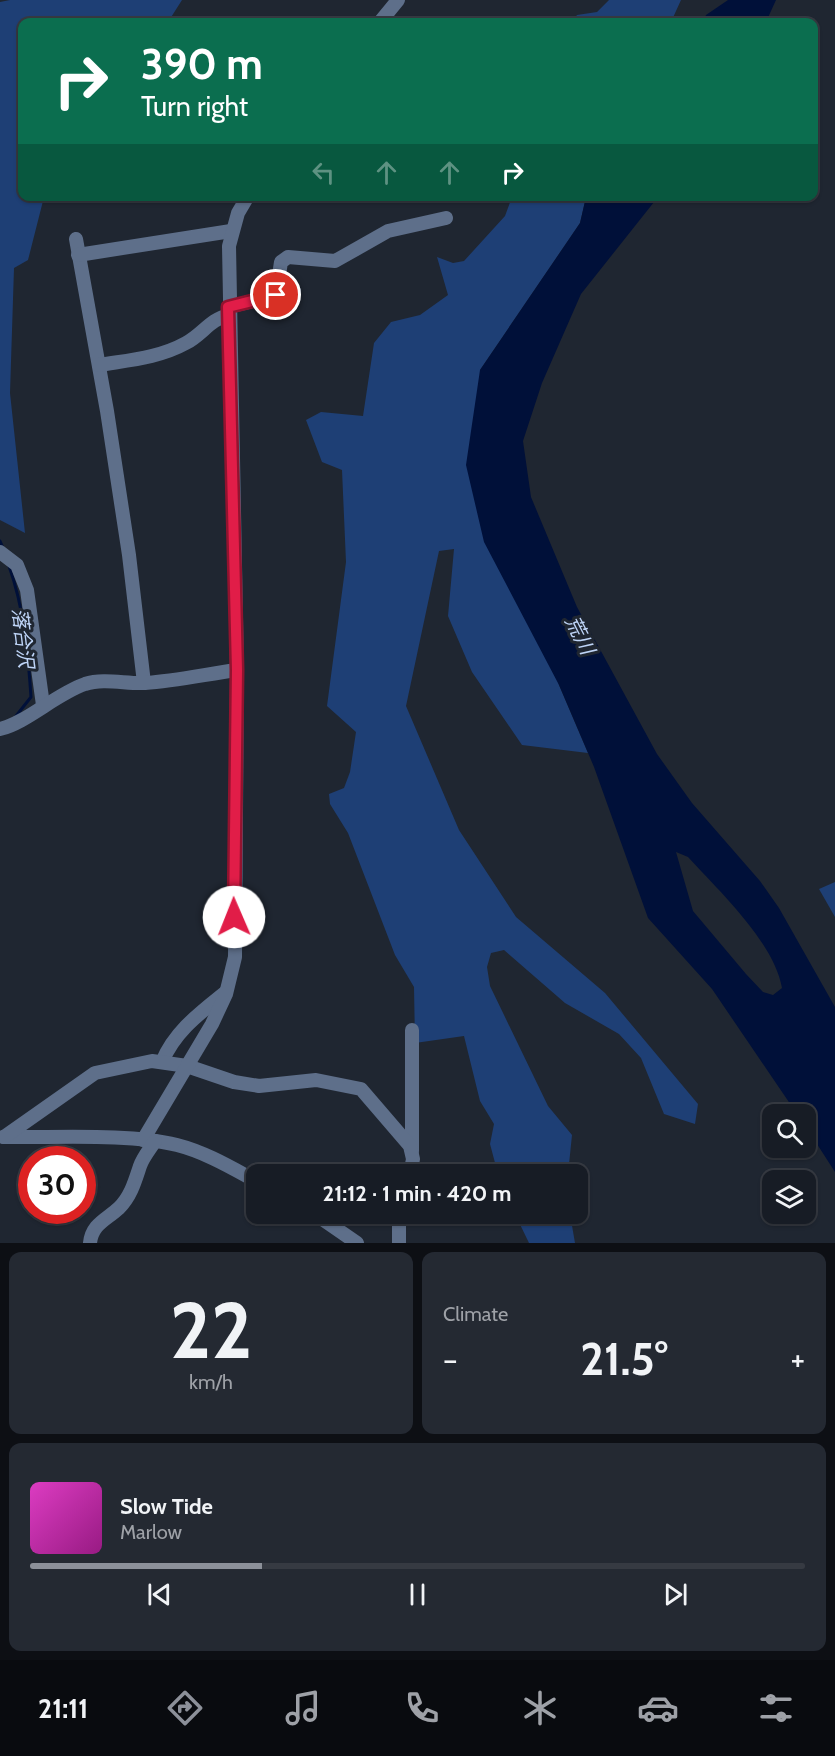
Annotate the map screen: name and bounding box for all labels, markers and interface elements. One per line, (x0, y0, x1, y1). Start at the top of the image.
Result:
text: 390 m (141, 38, 263, 90)
icon: right (42, 42, 120, 120)
text: Turn right (141, 90, 248, 123)
icon: left (307, 156, 340, 189)
icon: ahead (370, 156, 403, 189)
icon: ahead (433, 156, 466, 189)
icon: right (496, 156, 529, 189)
pin (250, 269, 301, 320)
icon: arrive (259, 278, 292, 311)
water label: 落合沢 (7, 607, 39, 672)
water label: 荒川 (560, 612, 601, 660)
position arrow (202, 885, 266, 949)
map controls (762, 1104, 816, 1224)
button: search (762, 1104, 816, 1158)
speed limit sign: 30 (18, 1146, 96, 1224)
button: layers (762, 1170, 816, 1224)
text: 21:12 · 1 min · 420 m (323, 1180, 511, 1207)
text: 22 (170, 1283, 252, 1378)
text: Climate (443, 1302, 508, 1326)
text: 21.5° (580, 1332, 668, 1386)
text: − (443, 1339, 458, 1379)
text: + (790, 1339, 805, 1379)
text: km/h (189, 1370, 233, 1394)
text: Slow Tide (120, 1493, 213, 1520)
text: Marlow (120, 1520, 182, 1544)
icon: previous (143, 1578, 176, 1611)
icon: pause (401, 1578, 434, 1611)
icon: next (659, 1578, 692, 1611)
icon: directions (164, 1687, 206, 1729)
icon: music (282, 1687, 324, 1729)
icon: phone (401, 1687, 443, 1729)
icon: climate (519, 1687, 561, 1729)
icon: car (637, 1687, 679, 1729)
icon: filters (755, 1687, 797, 1729)
text: 21:11 (38, 1692, 88, 1725)

